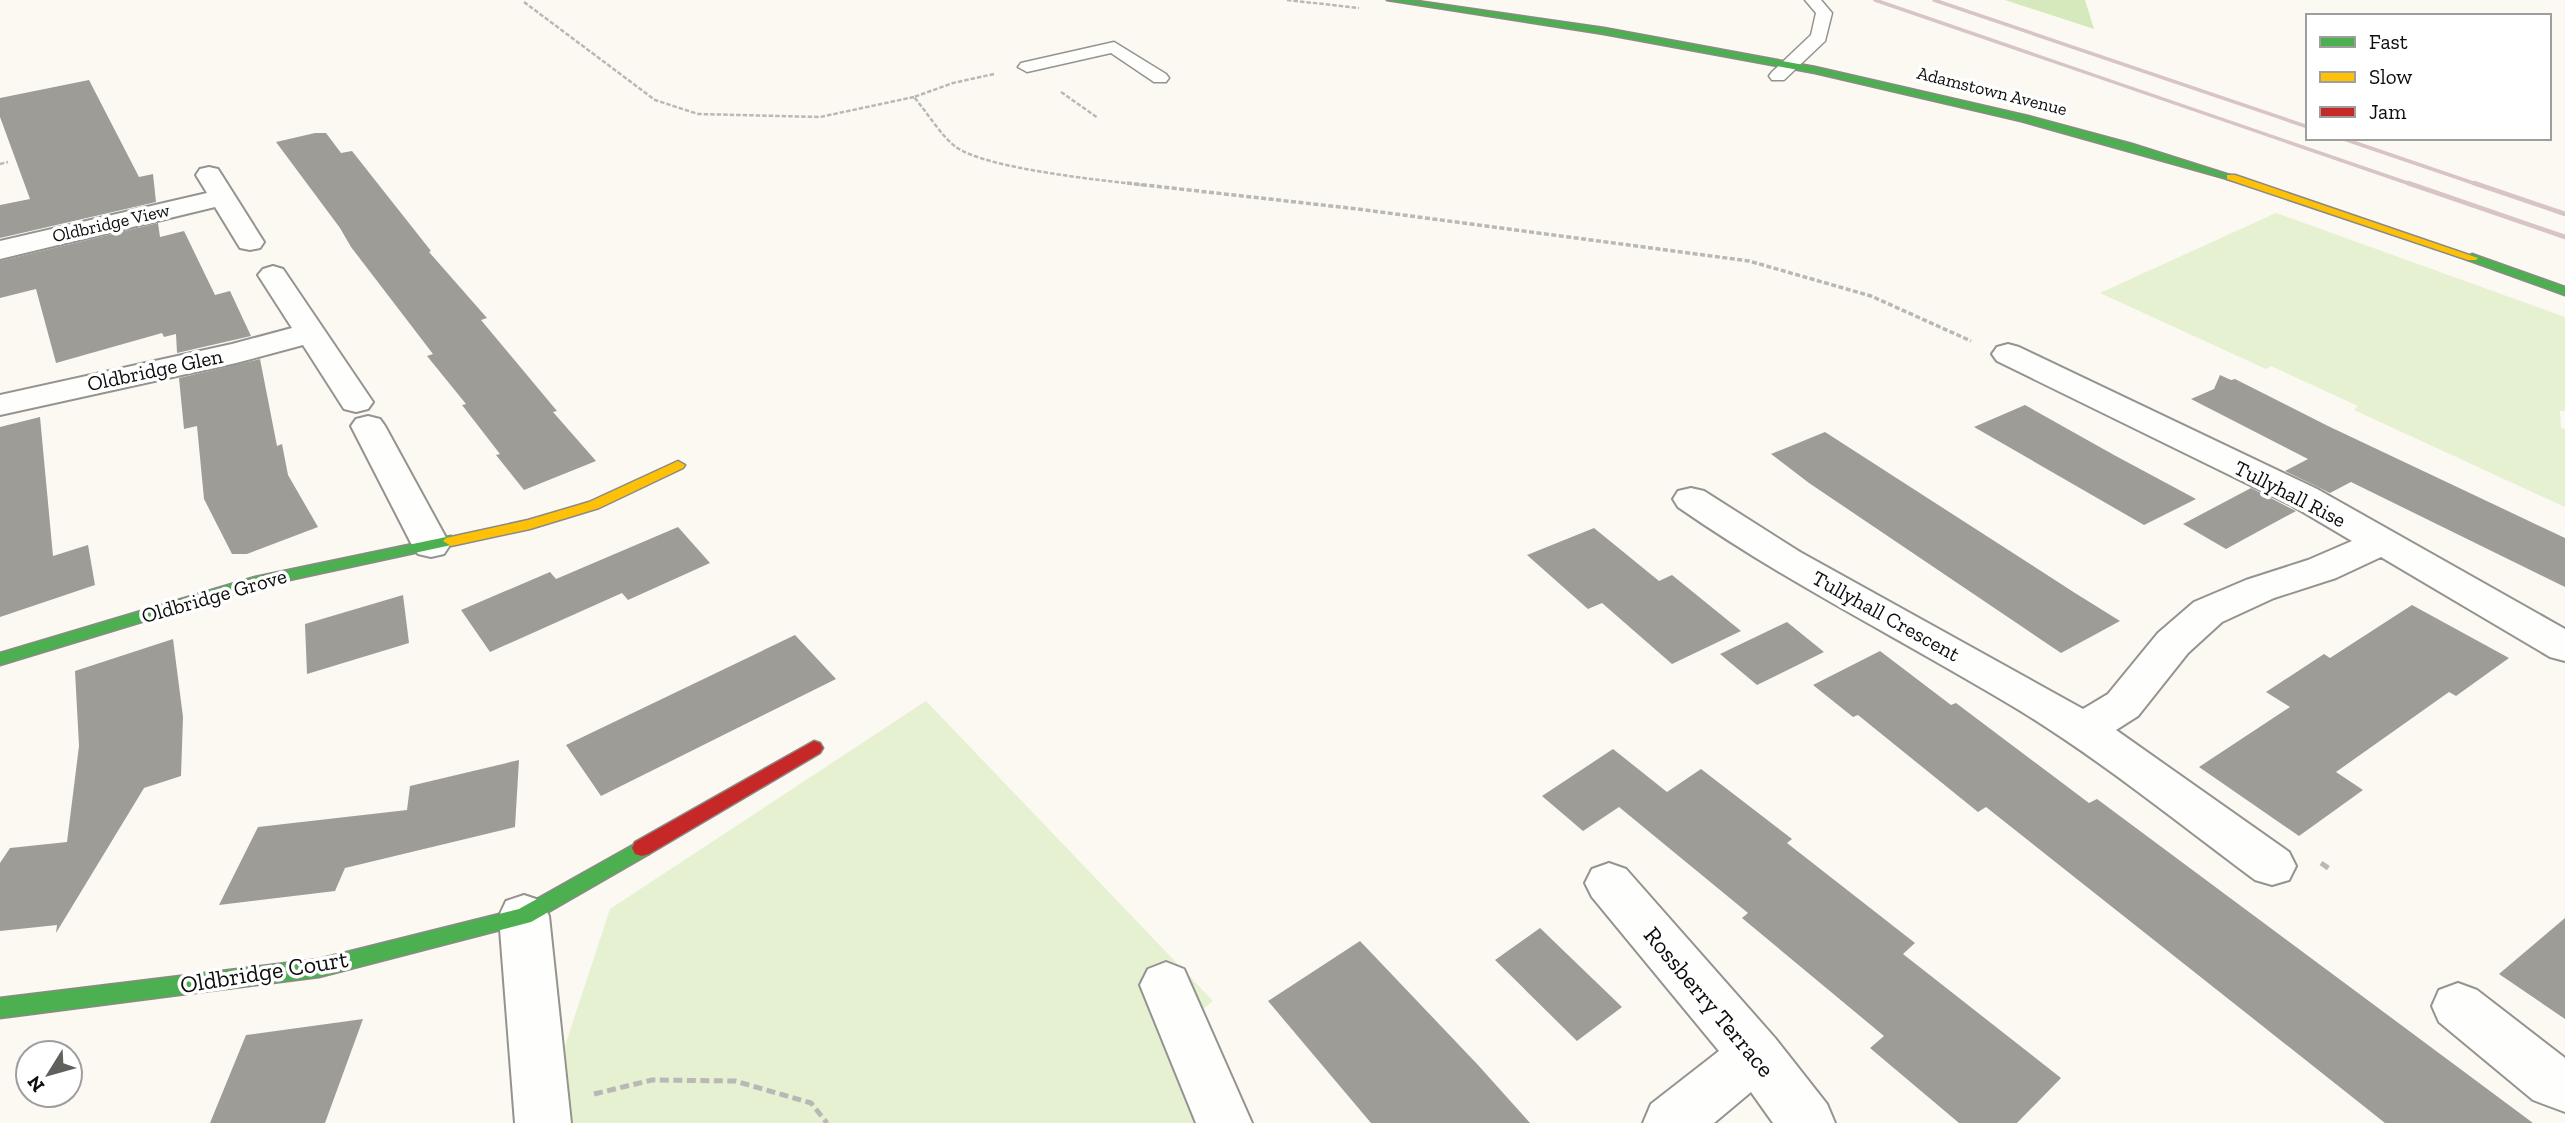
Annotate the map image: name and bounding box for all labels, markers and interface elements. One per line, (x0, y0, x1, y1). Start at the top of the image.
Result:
legend (2306, 14, 2551, 140)
text: Fast (2369, 29, 2408, 54)
street label: Adamstown Avenue (1915, 62, 2069, 120)
text: Slow (2369, 64, 2412, 89)
text: Jam (2369, 99, 2406, 124)
street label: Oldbridge View (50, 199, 172, 247)
street label: Oldbridge Glen (85, 343, 225, 396)
street label: Tullyhall Rise (2230, 455, 2350, 532)
street label: Oldbridge Grove (138, 563, 289, 628)
street label: Tullyhall Crescent (1808, 565, 1965, 667)
street label: Rossberry Terrace (1638, 921, 1781, 1083)
street label: Oldbridge Court (178, 944, 350, 999)
north arrow (14, 1039, 84, 1109)
text: N (22, 1071, 49, 1097)

